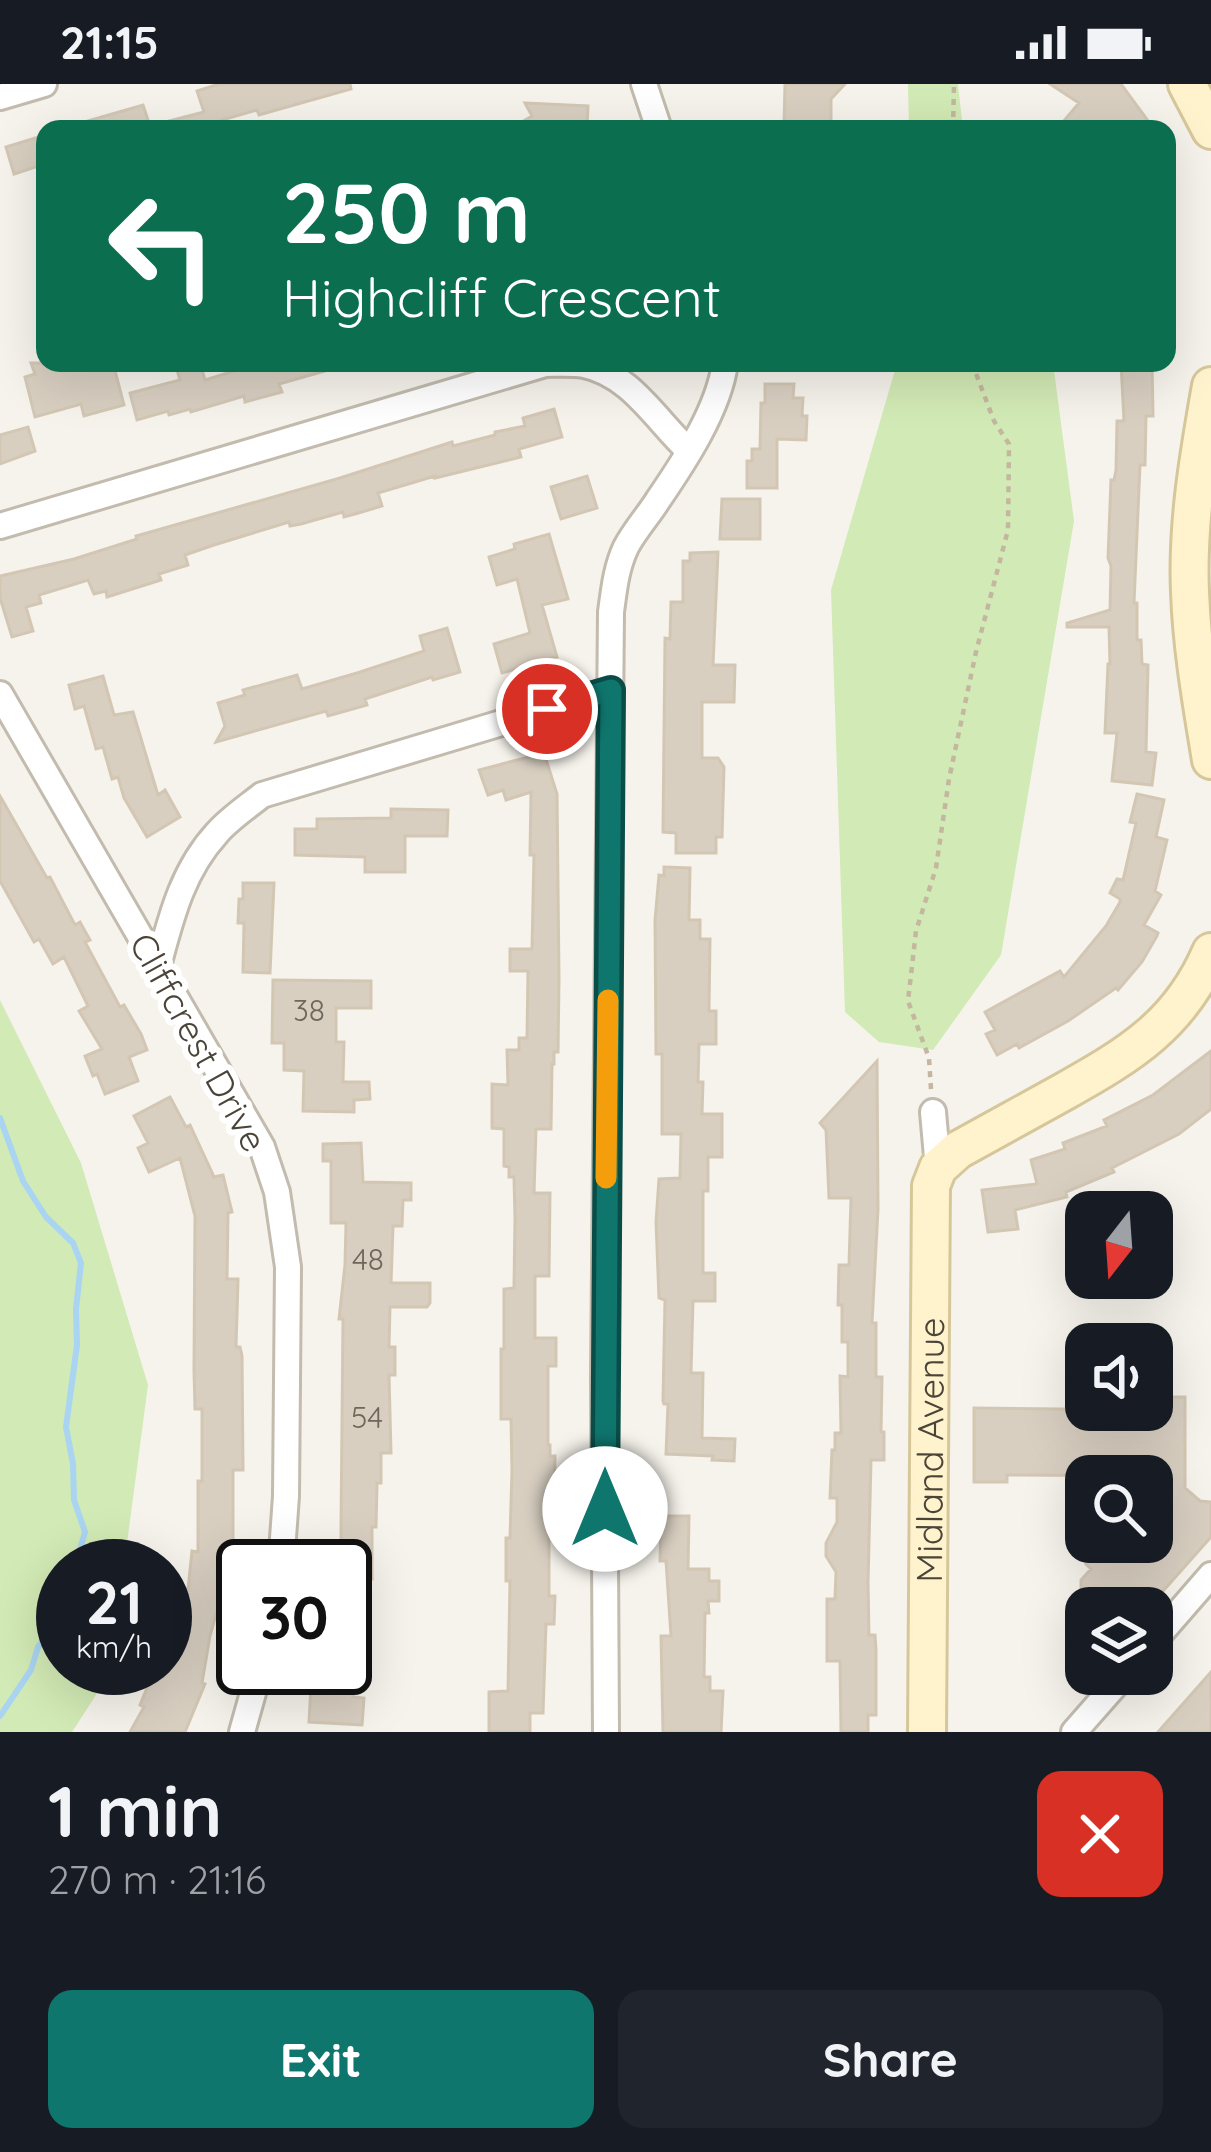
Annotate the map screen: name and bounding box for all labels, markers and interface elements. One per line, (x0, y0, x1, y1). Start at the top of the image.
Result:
text: 21:15 (60, 14, 159, 70)
text: 250 m (282, 159, 531, 264)
icon: left (84, 168, 240, 324)
text: Highcliff Crescent (282, 263, 721, 331)
pin (496, 658, 598, 760)
icon: arrive (514, 676, 580, 742)
street label: Cliffcrest Drive (120, 925, 278, 1159)
house number: 38 (293, 991, 325, 1029)
north arrow (1065, 1191, 1173, 1299)
map controls (1065, 1191, 1173, 1695)
house number: 48 (352, 1240, 384, 1278)
street label: Midland Avenue (906, 1317, 953, 1583)
button: sound (1065, 1323, 1173, 1431)
house number: 54 (351, 1398, 383, 1436)
position arrow (542, 1446, 668, 1572)
button: search (1065, 1455, 1173, 1563)
speed limit sign: 30 (216, 1539, 372, 1695)
text: 21 (85, 1564, 143, 1639)
button: layers (1065, 1587, 1173, 1695)
text: km/h (76, 1628, 152, 1666)
text: 1 min (48, 1765, 222, 1855)
button: close (1037, 1771, 1163, 1897)
text: 270 m · 21:16 (48, 1855, 266, 1904)
button: Exit (48, 1990, 594, 2128)
button: Share (618, 1990, 1163, 2128)

